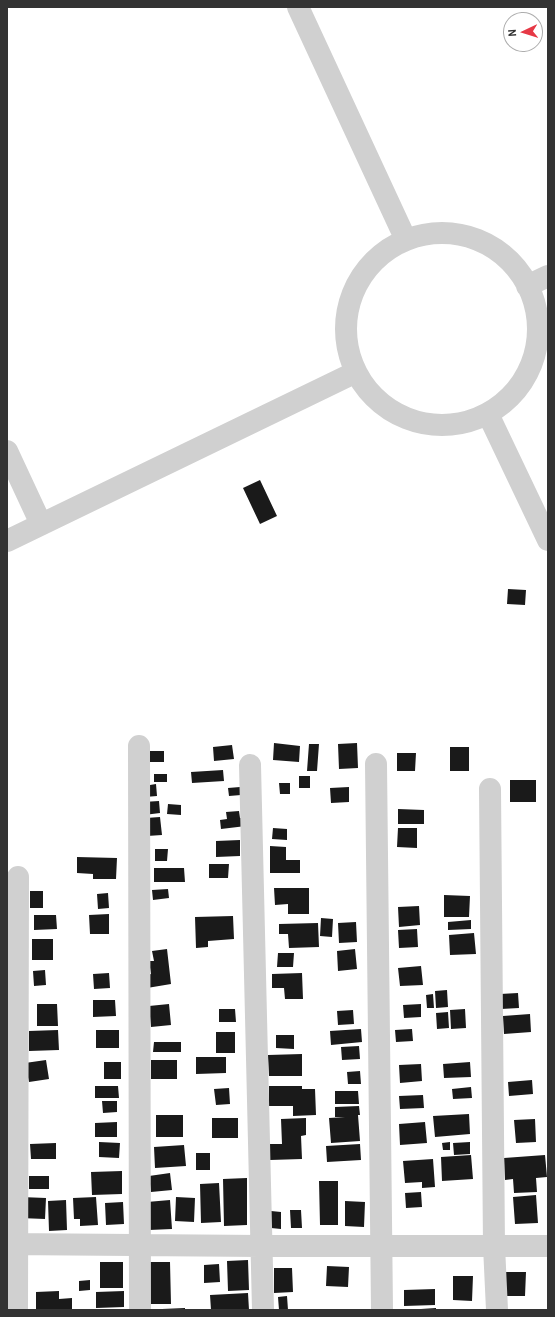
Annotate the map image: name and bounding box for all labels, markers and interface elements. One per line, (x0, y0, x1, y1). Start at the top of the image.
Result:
north arrow (503, 12, 543, 52)
text: N (505, 29, 518, 37)

